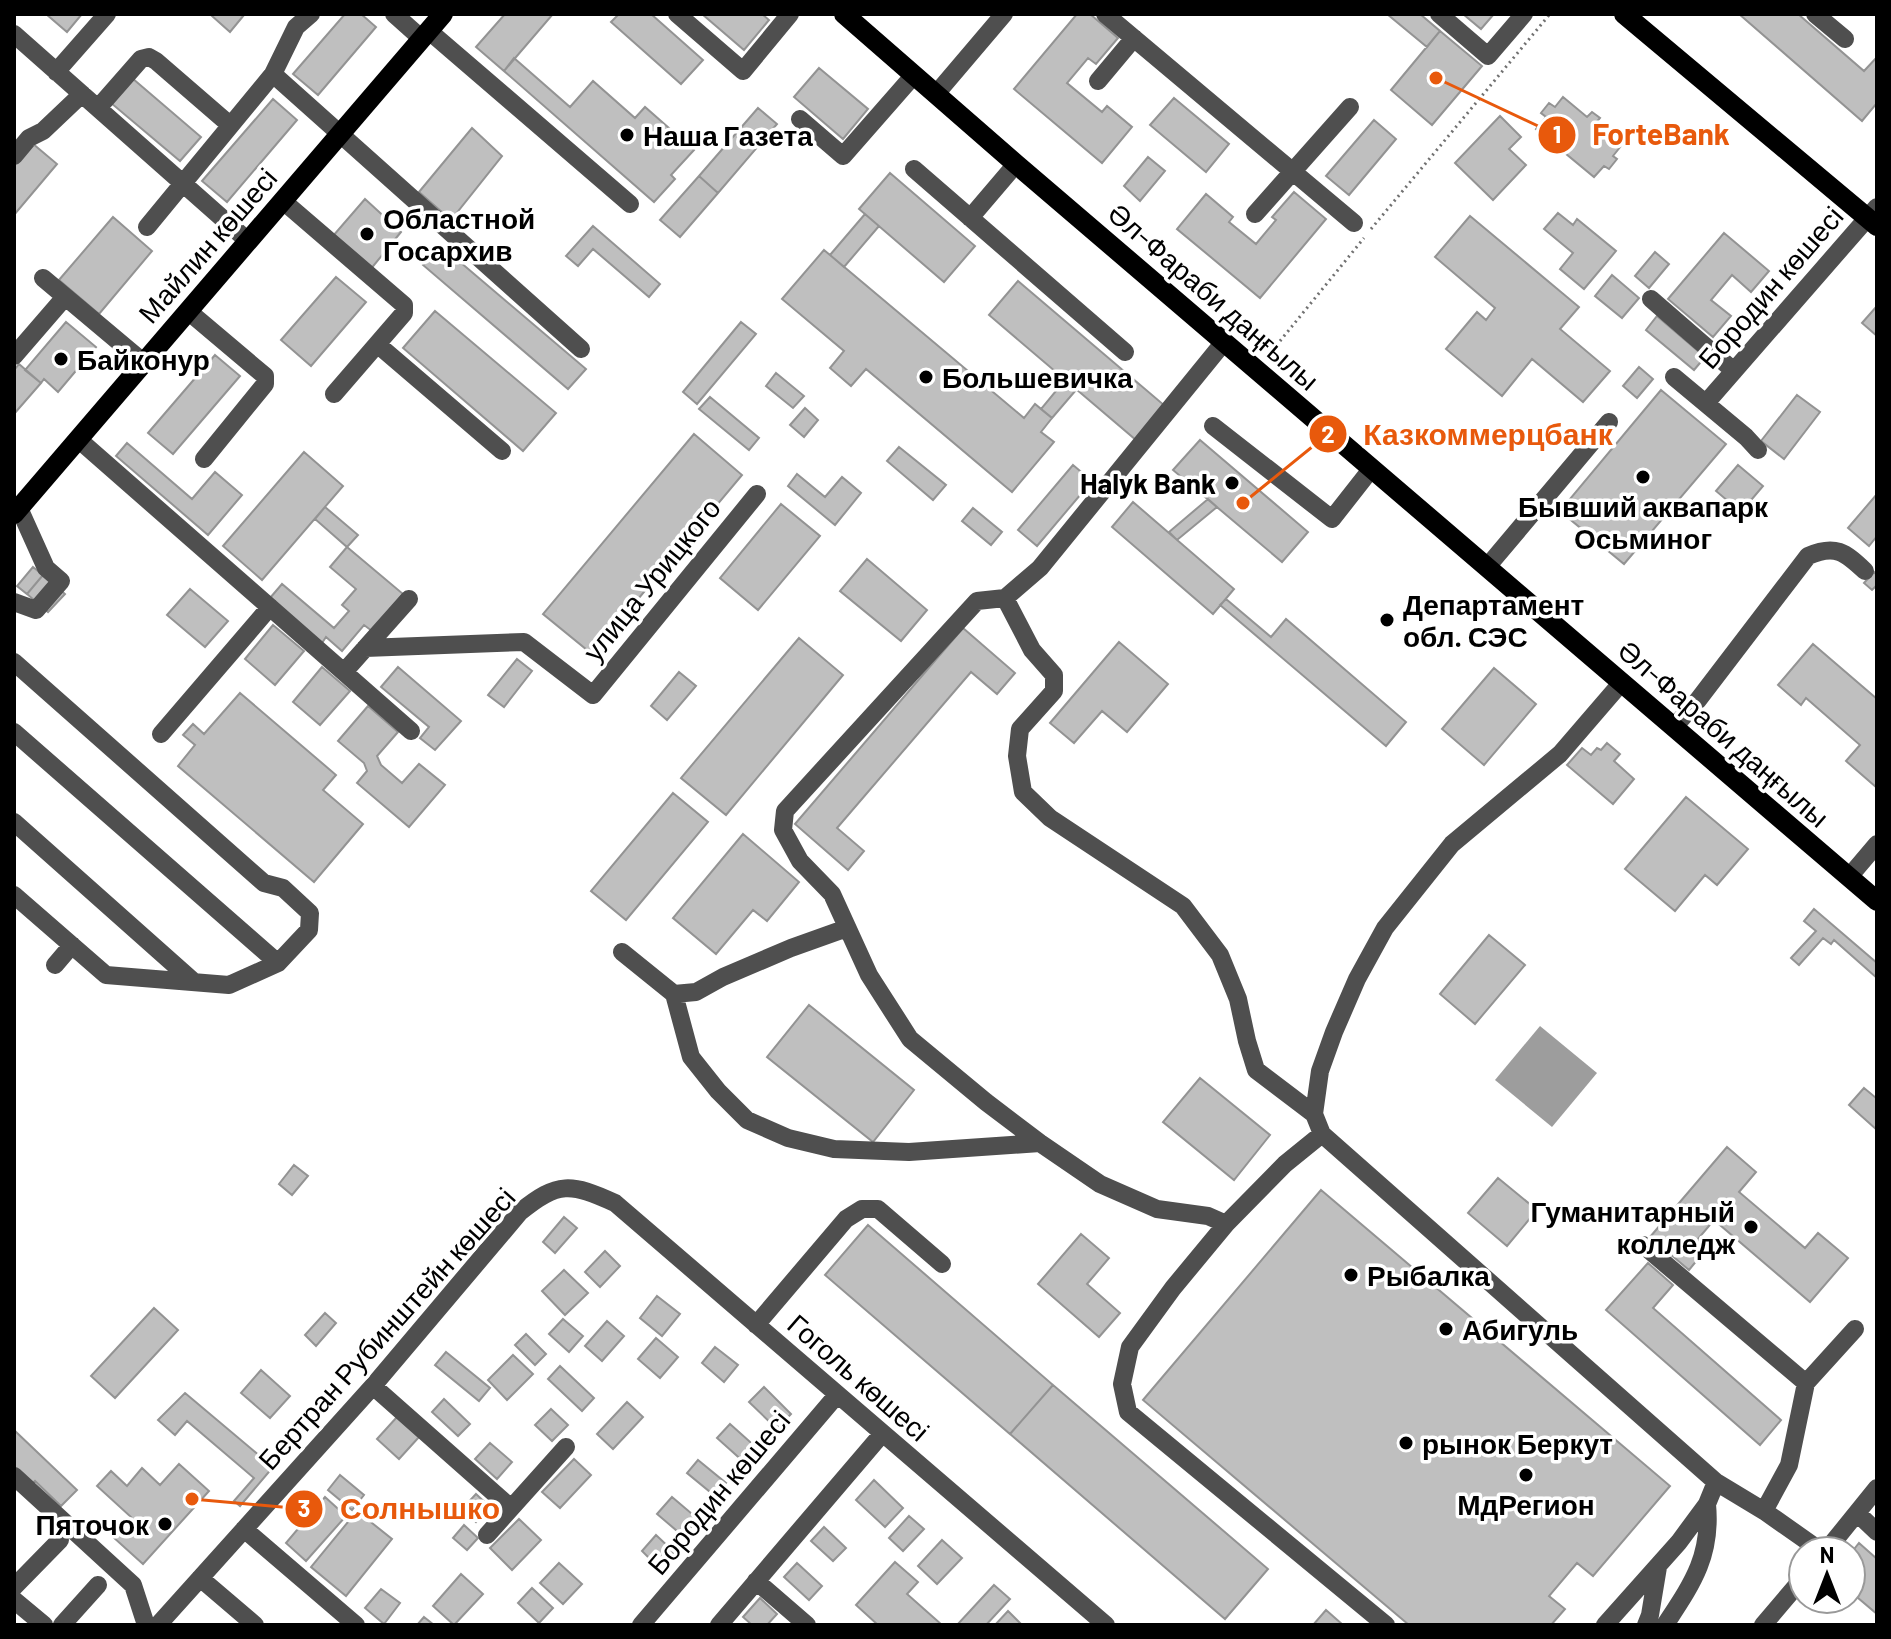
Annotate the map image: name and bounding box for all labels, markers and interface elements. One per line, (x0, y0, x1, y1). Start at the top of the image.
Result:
callout: ForteBank (1537, 108, 1746, 162)
text: ForteBank (1592, 115, 1730, 151)
place label: Наша Газета (643, 118, 813, 152)
text: 1 (1553, 119, 1561, 148)
marker: Наша Газета (618, 126, 636, 144)
street label: Майлин көшесі (131, 161, 283, 329)
street label: Әл-Фараби даңғылы (1102, 195, 1326, 397)
street label: Бородин көшесі (1690, 199, 1850, 375)
place label: Областной Госархив (383, 201, 535, 267)
marker: Областной Госархив (358, 225, 376, 243)
place label: Байконур (77, 342, 210, 376)
marker: Байконур (52, 350, 70, 368)
place label: Большевичка (942, 360, 1133, 394)
marker: Большевичка (917, 368, 935, 386)
callout: Казкоммерцбанк (1308, 407, 1629, 461)
text: Казкоммерцбанк (1363, 415, 1614, 451)
text: 2 (1321, 419, 1335, 448)
place label: Halyk Bank (1080, 466, 1216, 500)
marker: Бывший аквапарк Осьминог (1634, 468, 1652, 486)
marker: Halyk Bank (1223, 474, 1241, 492)
place label: Бывший аквапарк Осьминог (1518, 489, 1769, 555)
street label: улица Урицкого (575, 491, 727, 667)
place label: Департамент обл. СЭС (1403, 587, 1584, 653)
marker: Департамент обл. СЭС (1378, 611, 1396, 629)
street label: Әл-Фараби даңғылы (1612, 632, 1836, 834)
street label: Бертран Рубинштейн көшесі (250, 1180, 522, 1476)
place label: Гуманитарный колледж (1531, 1194, 1736, 1260)
marker: Гуманитарный колледж (1742, 1218, 1760, 1236)
place label: Рыбалка (1367, 1258, 1490, 1292)
marker: Рыбалка (1342, 1266, 1360, 1284)
street label: Гоголь көшесі (781, 1306, 937, 1448)
place label: Абигуль (1462, 1312, 1578, 1346)
marker: Абигуль (1437, 1320, 1455, 1338)
street label: Бородин көшесі (640, 1403, 796, 1581)
place label: рынок Беркут (1422, 1426, 1613, 1460)
marker: рынок Беркут (1397, 1434, 1415, 1452)
marker: МдРегион (1517, 1466, 1535, 1484)
callout: Солнышко (284, 1482, 516, 1536)
place label: МдРегион (1457, 1487, 1595, 1521)
text: Солнышко (340, 1489, 500, 1525)
text: 3 (298, 1493, 310, 1522)
place label: Пяточок (35, 1507, 150, 1541)
marker: Пяточок (156, 1515, 174, 1533)
north arrow (1787, 1535, 1867, 1615)
text: N (1820, 1541, 1834, 1567)

